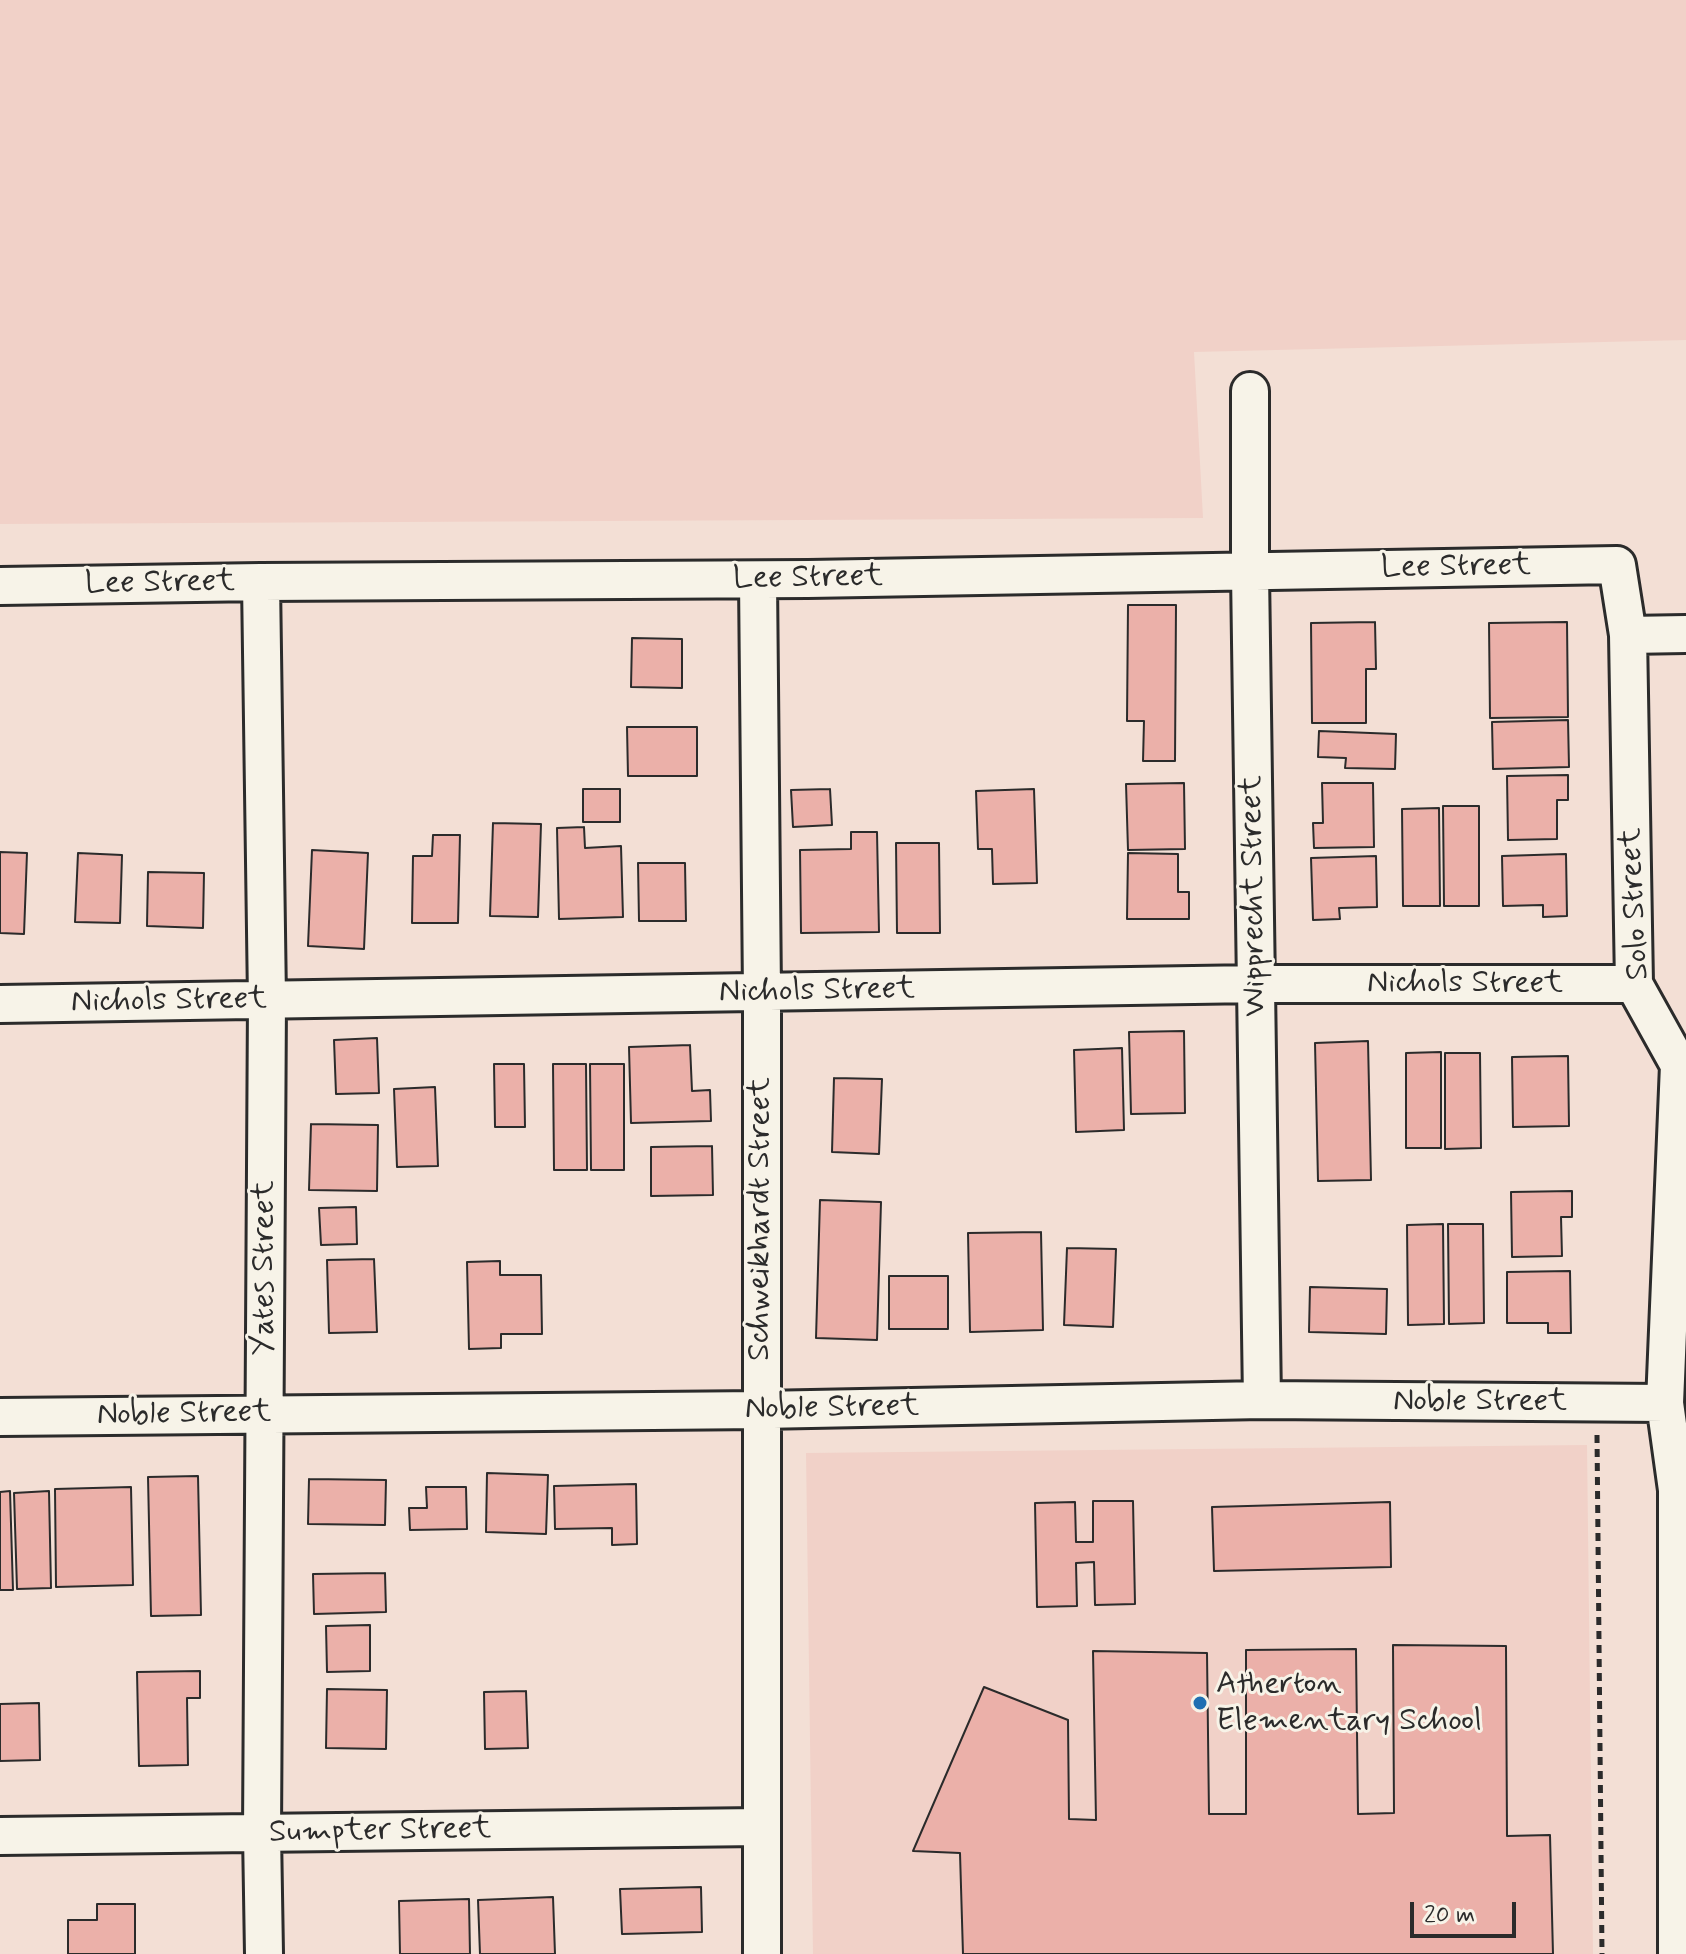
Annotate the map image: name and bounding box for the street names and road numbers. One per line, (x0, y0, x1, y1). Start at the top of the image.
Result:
street label: Lee Street (1381, 547, 1531, 589)
street label: Lee Street (733, 558, 883, 600)
street label: Lee Street (85, 563, 235, 605)
street label: Wipprecht Street (1234, 775, 1276, 1017)
street label: Solo Street (1613, 827, 1659, 981)
street label: Nichols Street (1367, 965, 1563, 1003)
street label: Nichols Street (719, 971, 915, 1013)
street label: Nichols Street (71, 981, 267, 1023)
street label: Schweikhardt Street (742, 1077, 780, 1361)
street label: Yates Street (246, 1180, 284, 1356)
street label: Noble Street (1393, 1383, 1567, 1421)
street label: Noble Street (745, 1388, 919, 1430)
street label: Noble Street (97, 1394, 271, 1436)
street label: Sumpter Street (268, 1811, 492, 1853)

